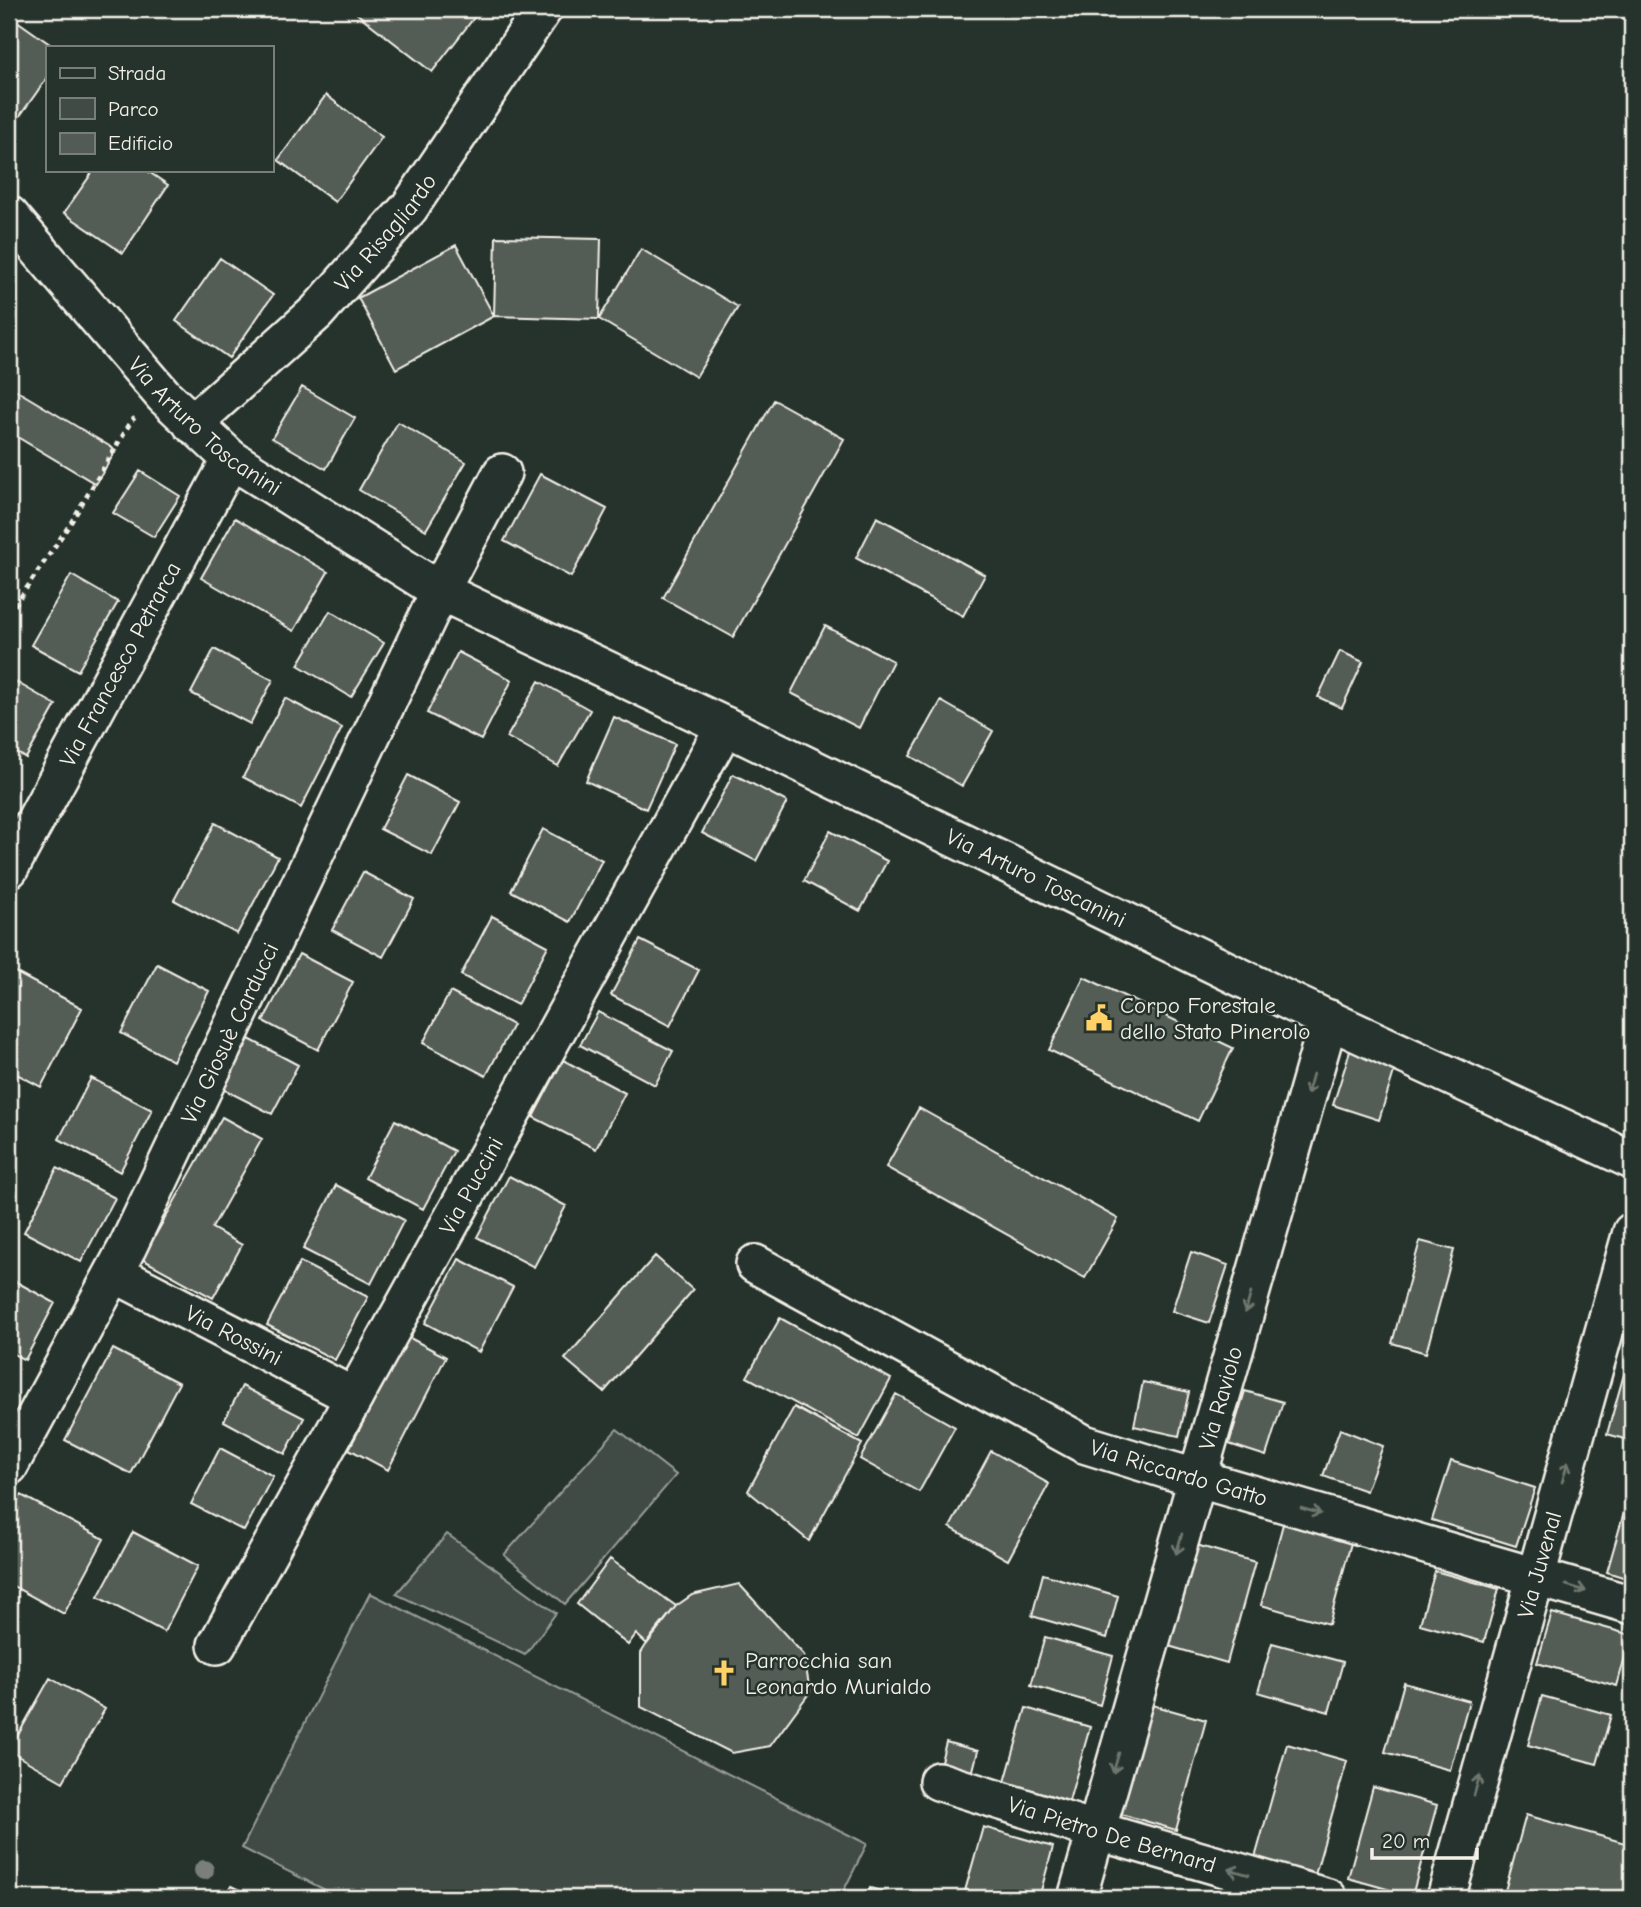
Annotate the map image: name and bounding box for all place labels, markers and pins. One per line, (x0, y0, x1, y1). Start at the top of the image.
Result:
place label: Corpo Forestale dello Stato Pinerolo (1120, 992, 1310, 1045)
public building icon: Corpo Forestale dello Stato Pinerolo (1084, 1003, 1114, 1033)
place label: Parrocchia san Leonardo Murialdo (745, 1647, 932, 1700)
church icon: Parrocchia san Leonardo Murialdo (709, 1658, 739, 1688)

